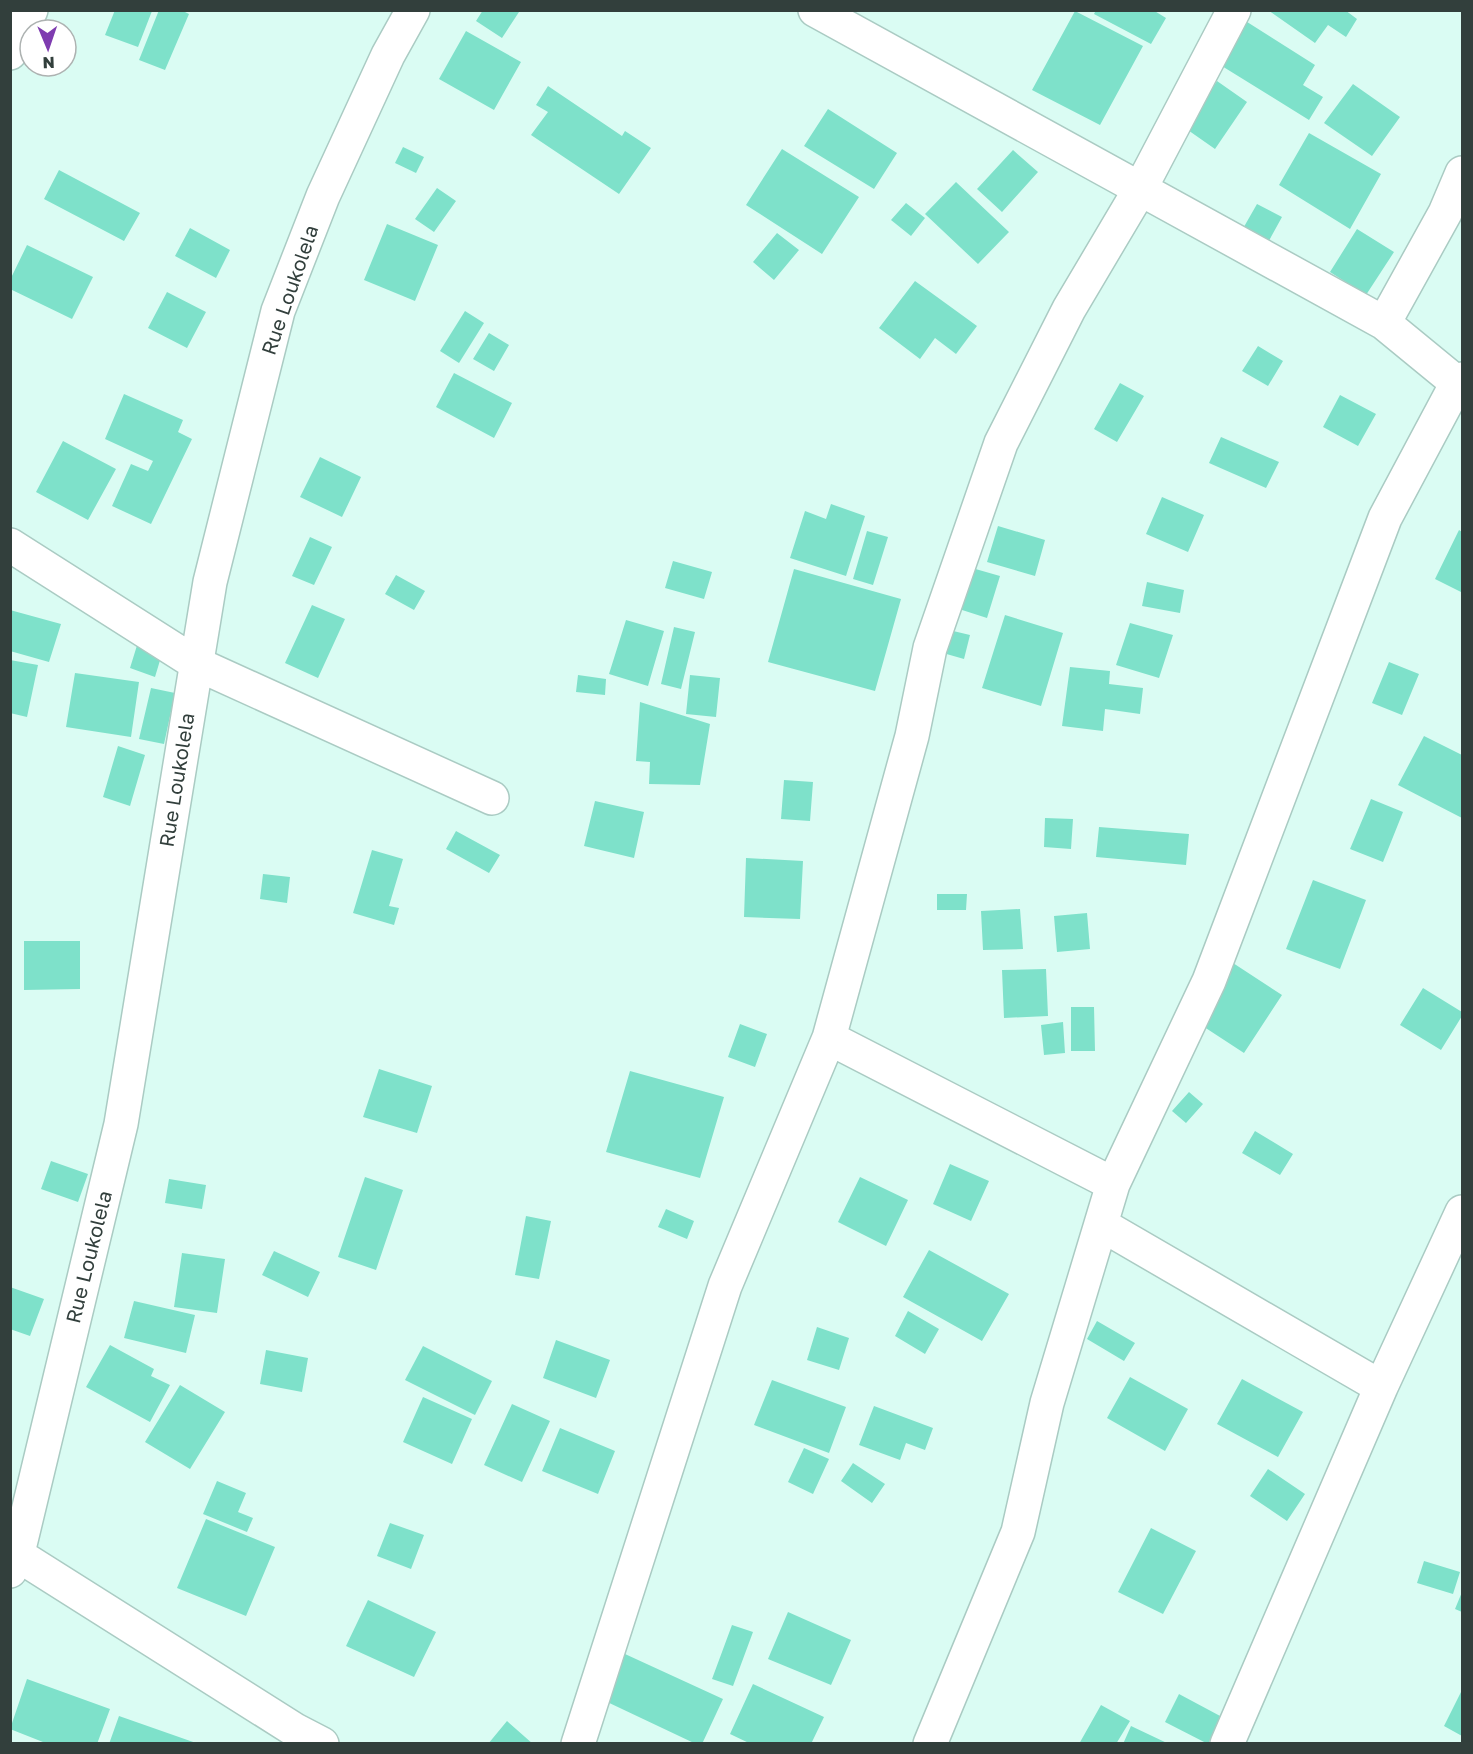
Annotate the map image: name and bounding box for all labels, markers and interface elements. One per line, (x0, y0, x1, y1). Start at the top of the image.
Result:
north arrow (18, 18, 78, 78)
text: N (42, 53, 55, 73)
street label: Rue Loukolela (256, 222, 322, 358)
street label: Rue Loukolela (154, 711, 198, 849)
street label: Rue Loukolela (60, 1188, 116, 1325)

